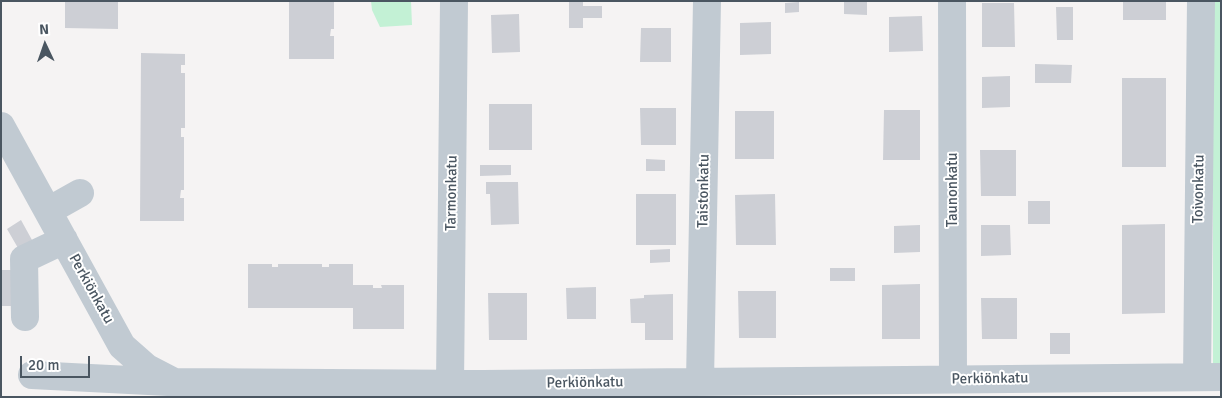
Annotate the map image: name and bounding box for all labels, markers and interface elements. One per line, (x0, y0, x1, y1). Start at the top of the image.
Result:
north arrow (20, 20, 70, 70)
text: N (39, 21, 50, 38)
street label: Taunonkatu (944, 153, 962, 227)
street label: Taistonkatu (694, 154, 714, 228)
street label: Toivonkatu (1189, 154, 1209, 224)
street label: Tarmonkatu (442, 155, 462, 231)
street label: Perkiönkatu (64, 251, 118, 327)
scale bar (22, 346, 92, 378)
text: 20 m (28, 356, 59, 374)
street label: Perkiönkatu (951, 369, 1029, 389)
street label: Perkiönkatu (546, 373, 624, 393)

